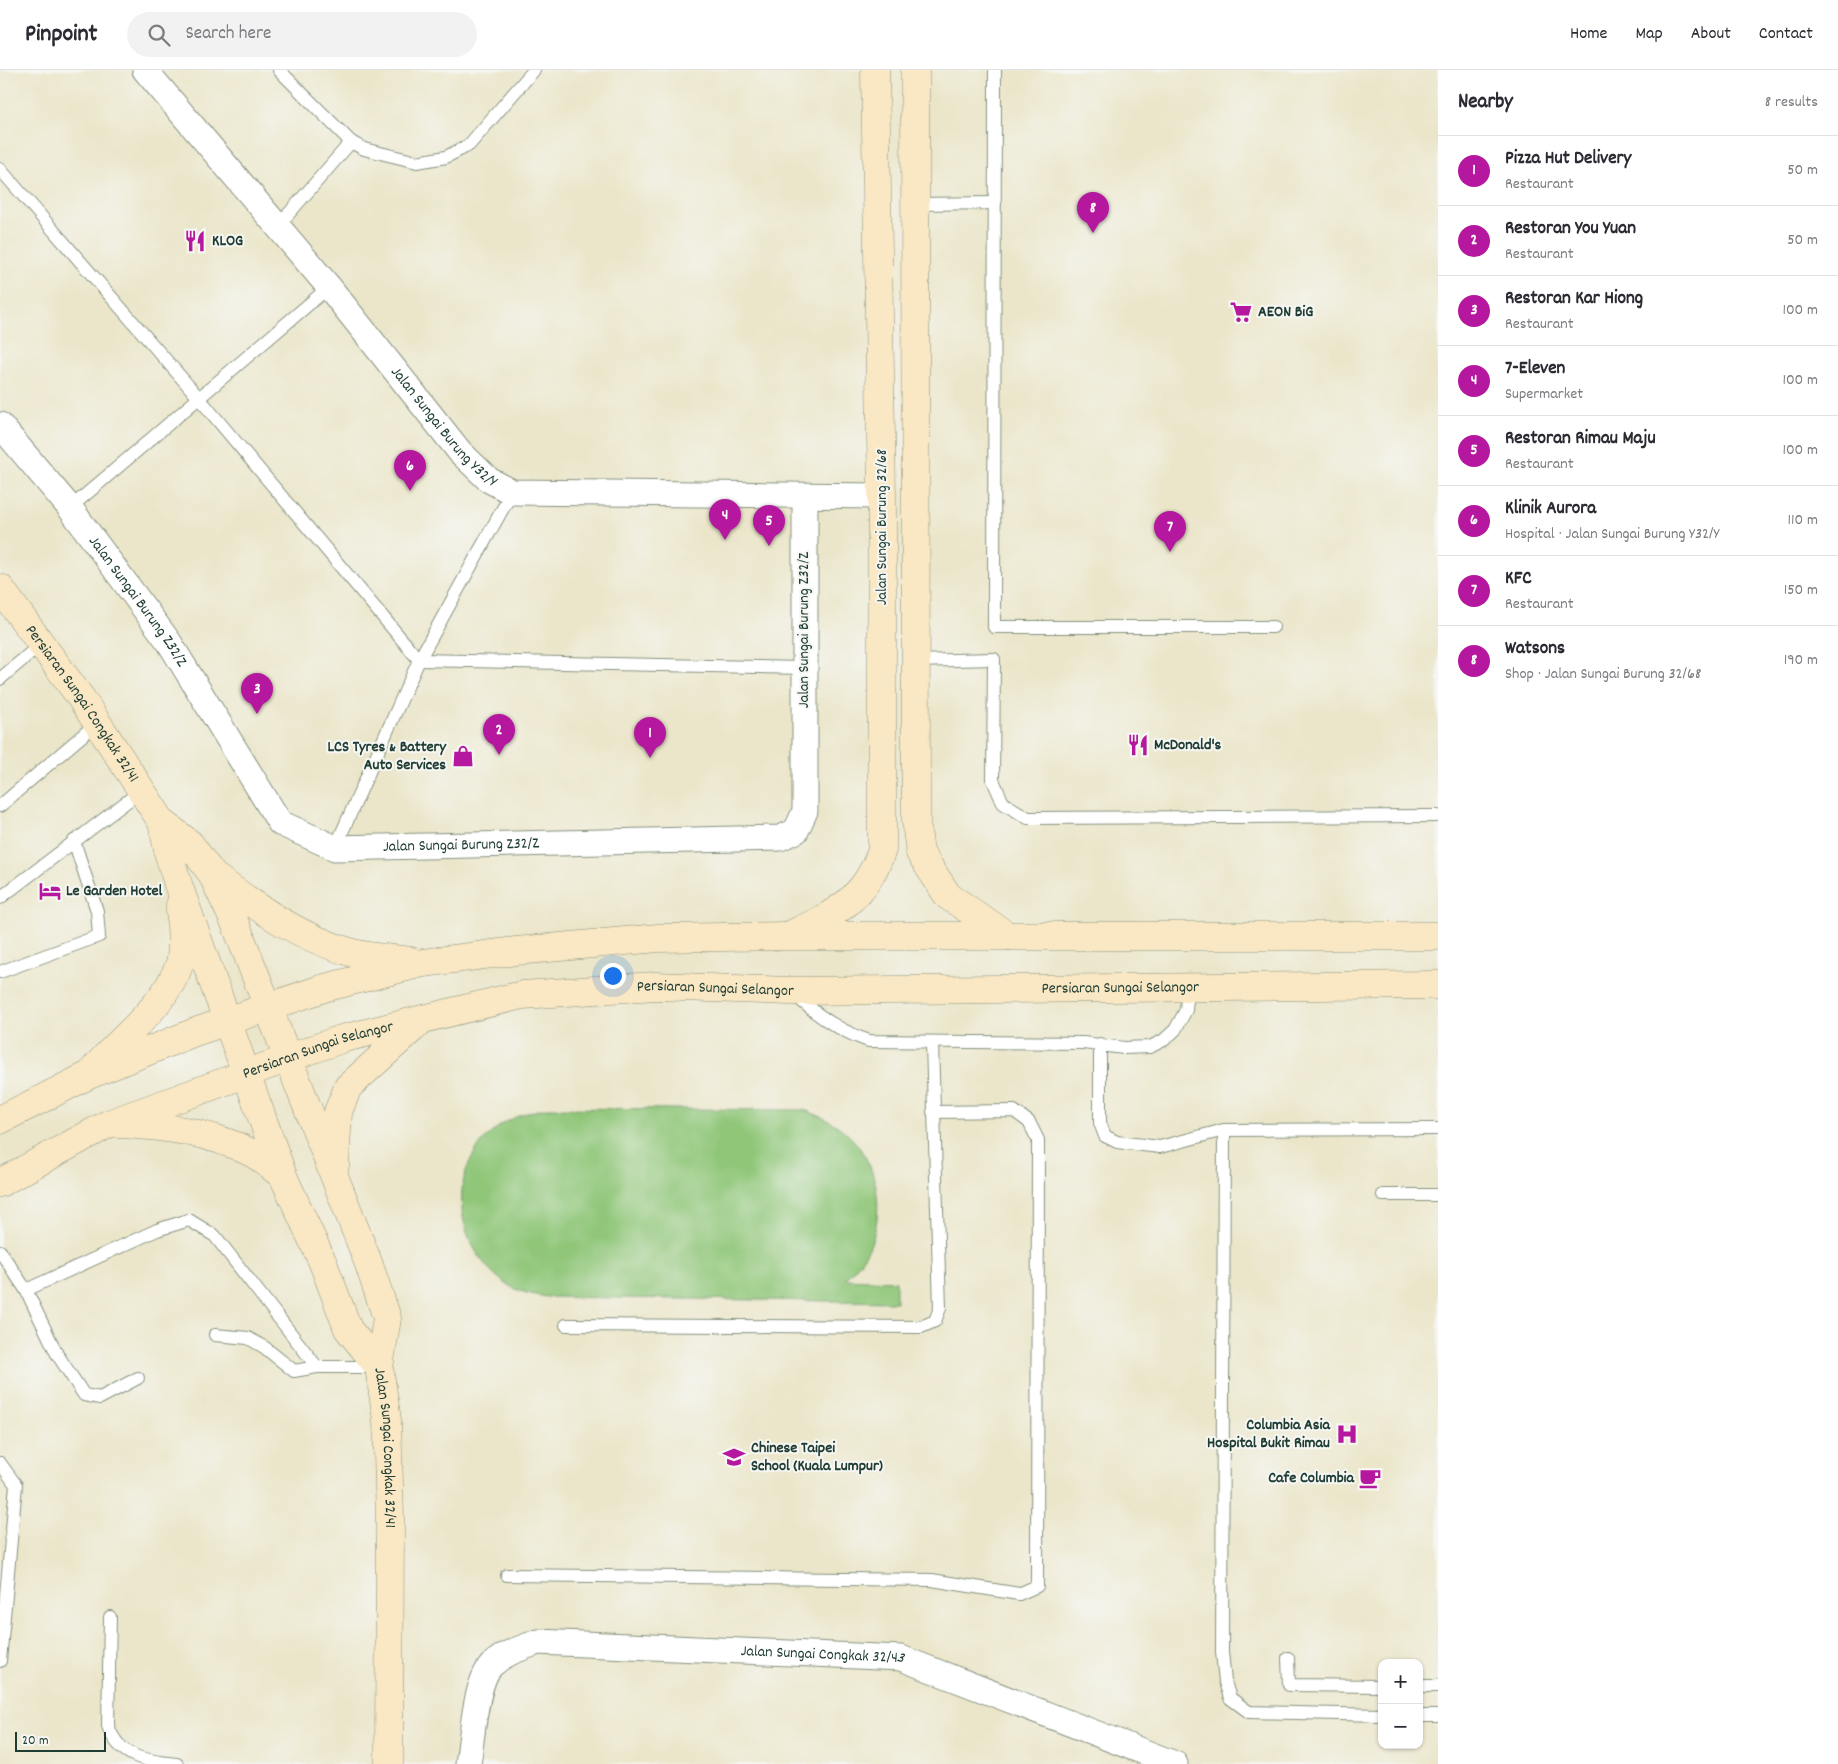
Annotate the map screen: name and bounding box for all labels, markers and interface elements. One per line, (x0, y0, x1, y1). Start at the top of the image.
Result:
search box (127, 12, 477, 57)
text: Pinpoint (25, 18, 97, 52)
icon: search (145, 21, 173, 49)
text: Search here (185, 21, 271, 48)
text: Home (1570, 22, 1607, 47)
text: Map (1635, 22, 1663, 47)
text: About (1691, 22, 1731, 47)
text: Contact (1759, 22, 1813, 47)
text: Nearby (1458, 88, 1513, 118)
text: 8 results (1765, 91, 1818, 114)
text: Pizza Hut Delivery (1505, 146, 1631, 173)
text: 1 (1472, 159, 1476, 182)
text: 50 m (1787, 159, 1818, 182)
text: Restaurant (1505, 173, 1574, 196)
pin: 8 (1077, 192, 1109, 233)
text: Restoran You Yuan (1505, 216, 1636, 243)
restaurant icon: KLOG (182, 228, 208, 254)
text: 2 (1471, 229, 1478, 252)
text: 50 m (1787, 229, 1818, 252)
place label: KLOG (212, 230, 243, 253)
text: Restaurant (1505, 243, 1574, 266)
text: Restoran Kar Hiong (1505, 286, 1643, 313)
supermarket icon: AEON BiG (1228, 299, 1254, 325)
text: 3 (1470, 299, 1478, 322)
text: 100 m (1782, 299, 1818, 322)
place label: AEON BiG (1258, 301, 1313, 324)
text: Restaurant (1505, 313, 1574, 336)
text: 7-Eleven (1505, 356, 1565, 383)
street label: Jalan Sungai Burung Y32/Y (385, 362, 502, 494)
text: 4 (1471, 369, 1477, 392)
text: 100 m (1782, 369, 1818, 392)
text: Supermarket (1505, 383, 1583, 406)
text: Restoran Rimau Maju (1505, 426, 1656, 453)
text: 5 (1470, 439, 1478, 462)
text: 100 m (1782, 439, 1818, 462)
street label: Jalan Sungai Burung 32/68 (871, 449, 894, 605)
pin: 6 (394, 450, 426, 491)
text: Restaurant (1505, 453, 1574, 476)
text: Klinik Aurora (1505, 496, 1596, 523)
pin: 4 (709, 499, 741, 540)
pin: 5 (753, 505, 785, 546)
text: 6 (1470, 509, 1478, 532)
text: 110 m (1788, 509, 1818, 532)
pin: 7 (1154, 511, 1186, 552)
text: Hospital · Jalan Sungai Burung Y32/Y (1505, 523, 1719, 546)
street label: Jalan Sungai Burung Z32/Z (83, 531, 193, 671)
street label: Jalan Sungai Burung Z32/Z (793, 552, 816, 708)
text: KFC (1505, 566, 1532, 593)
text: 7 (1471, 579, 1477, 602)
text: 150 m (1784, 579, 1818, 602)
text: Restaurant (1505, 593, 1574, 616)
street label: Persiaran Sungai Congkak 32/41 (19, 620, 145, 787)
text: Watsons (1505, 636, 1565, 663)
text: 8 (1471, 649, 1477, 672)
text: 190 m (1784, 649, 1818, 672)
text: Shop · Jalan Sungai Burung 32/68 (1505, 663, 1701, 686)
pin: 3 (241, 673, 273, 714)
pin: 2 (483, 714, 515, 755)
pin: 1 (634, 717, 666, 758)
restaurant icon: McDonald's (1125, 732, 1151, 758)
place label: McDonald's (1154, 734, 1222, 757)
place label: LCS Tyres & Battery Auto Services (328, 736, 448, 777)
shop icon: LCS Tyres & Battery Auto Services (450, 743, 476, 769)
street label: Jalan Sungai Burung Z32/Z (383, 832, 540, 858)
hotel icon: Le Garden Hotel (37, 878, 63, 904)
place label: Le Garden Hotel (66, 880, 163, 903)
your location (600, 963, 626, 989)
street label: Persiaran Sungai Selangor (636, 974, 794, 1003)
street label: Persiaran Sungai Selangor (1041, 976, 1199, 1000)
street label: Persiaran Sungai Selangor (240, 1015, 396, 1085)
street label: Jalan Sungai Congkak 32/41 (368, 1366, 402, 1528)
place label: Columbia Asia Hospital Bukit Rimau (1207, 1414, 1331, 1455)
hospital icon: Columbia Asia Hospital Bukit Rimau (1334, 1421, 1360, 1447)
place label: Chinese Taipei School (Kuala Lumpur) (751, 1437, 883, 1478)
school or university icon: Chinese Taipei School (Kuala Lumpur) (721, 1444, 747, 1470)
cafe icon: Cafe Columbia (1357, 1465, 1383, 1491)
place label: Cafe Columbia (1268, 1467, 1355, 1490)
street label: Jalan Sungai Congkak 32/43 (740, 1639, 909, 1670)
map controls (1378, 1659, 1423, 1749)
button: + (1378, 1659, 1423, 1704)
button: − (1378, 1704, 1423, 1749)
scale bar (15, 1729, 106, 1752)
text: 20 m (22, 1731, 49, 1751)

